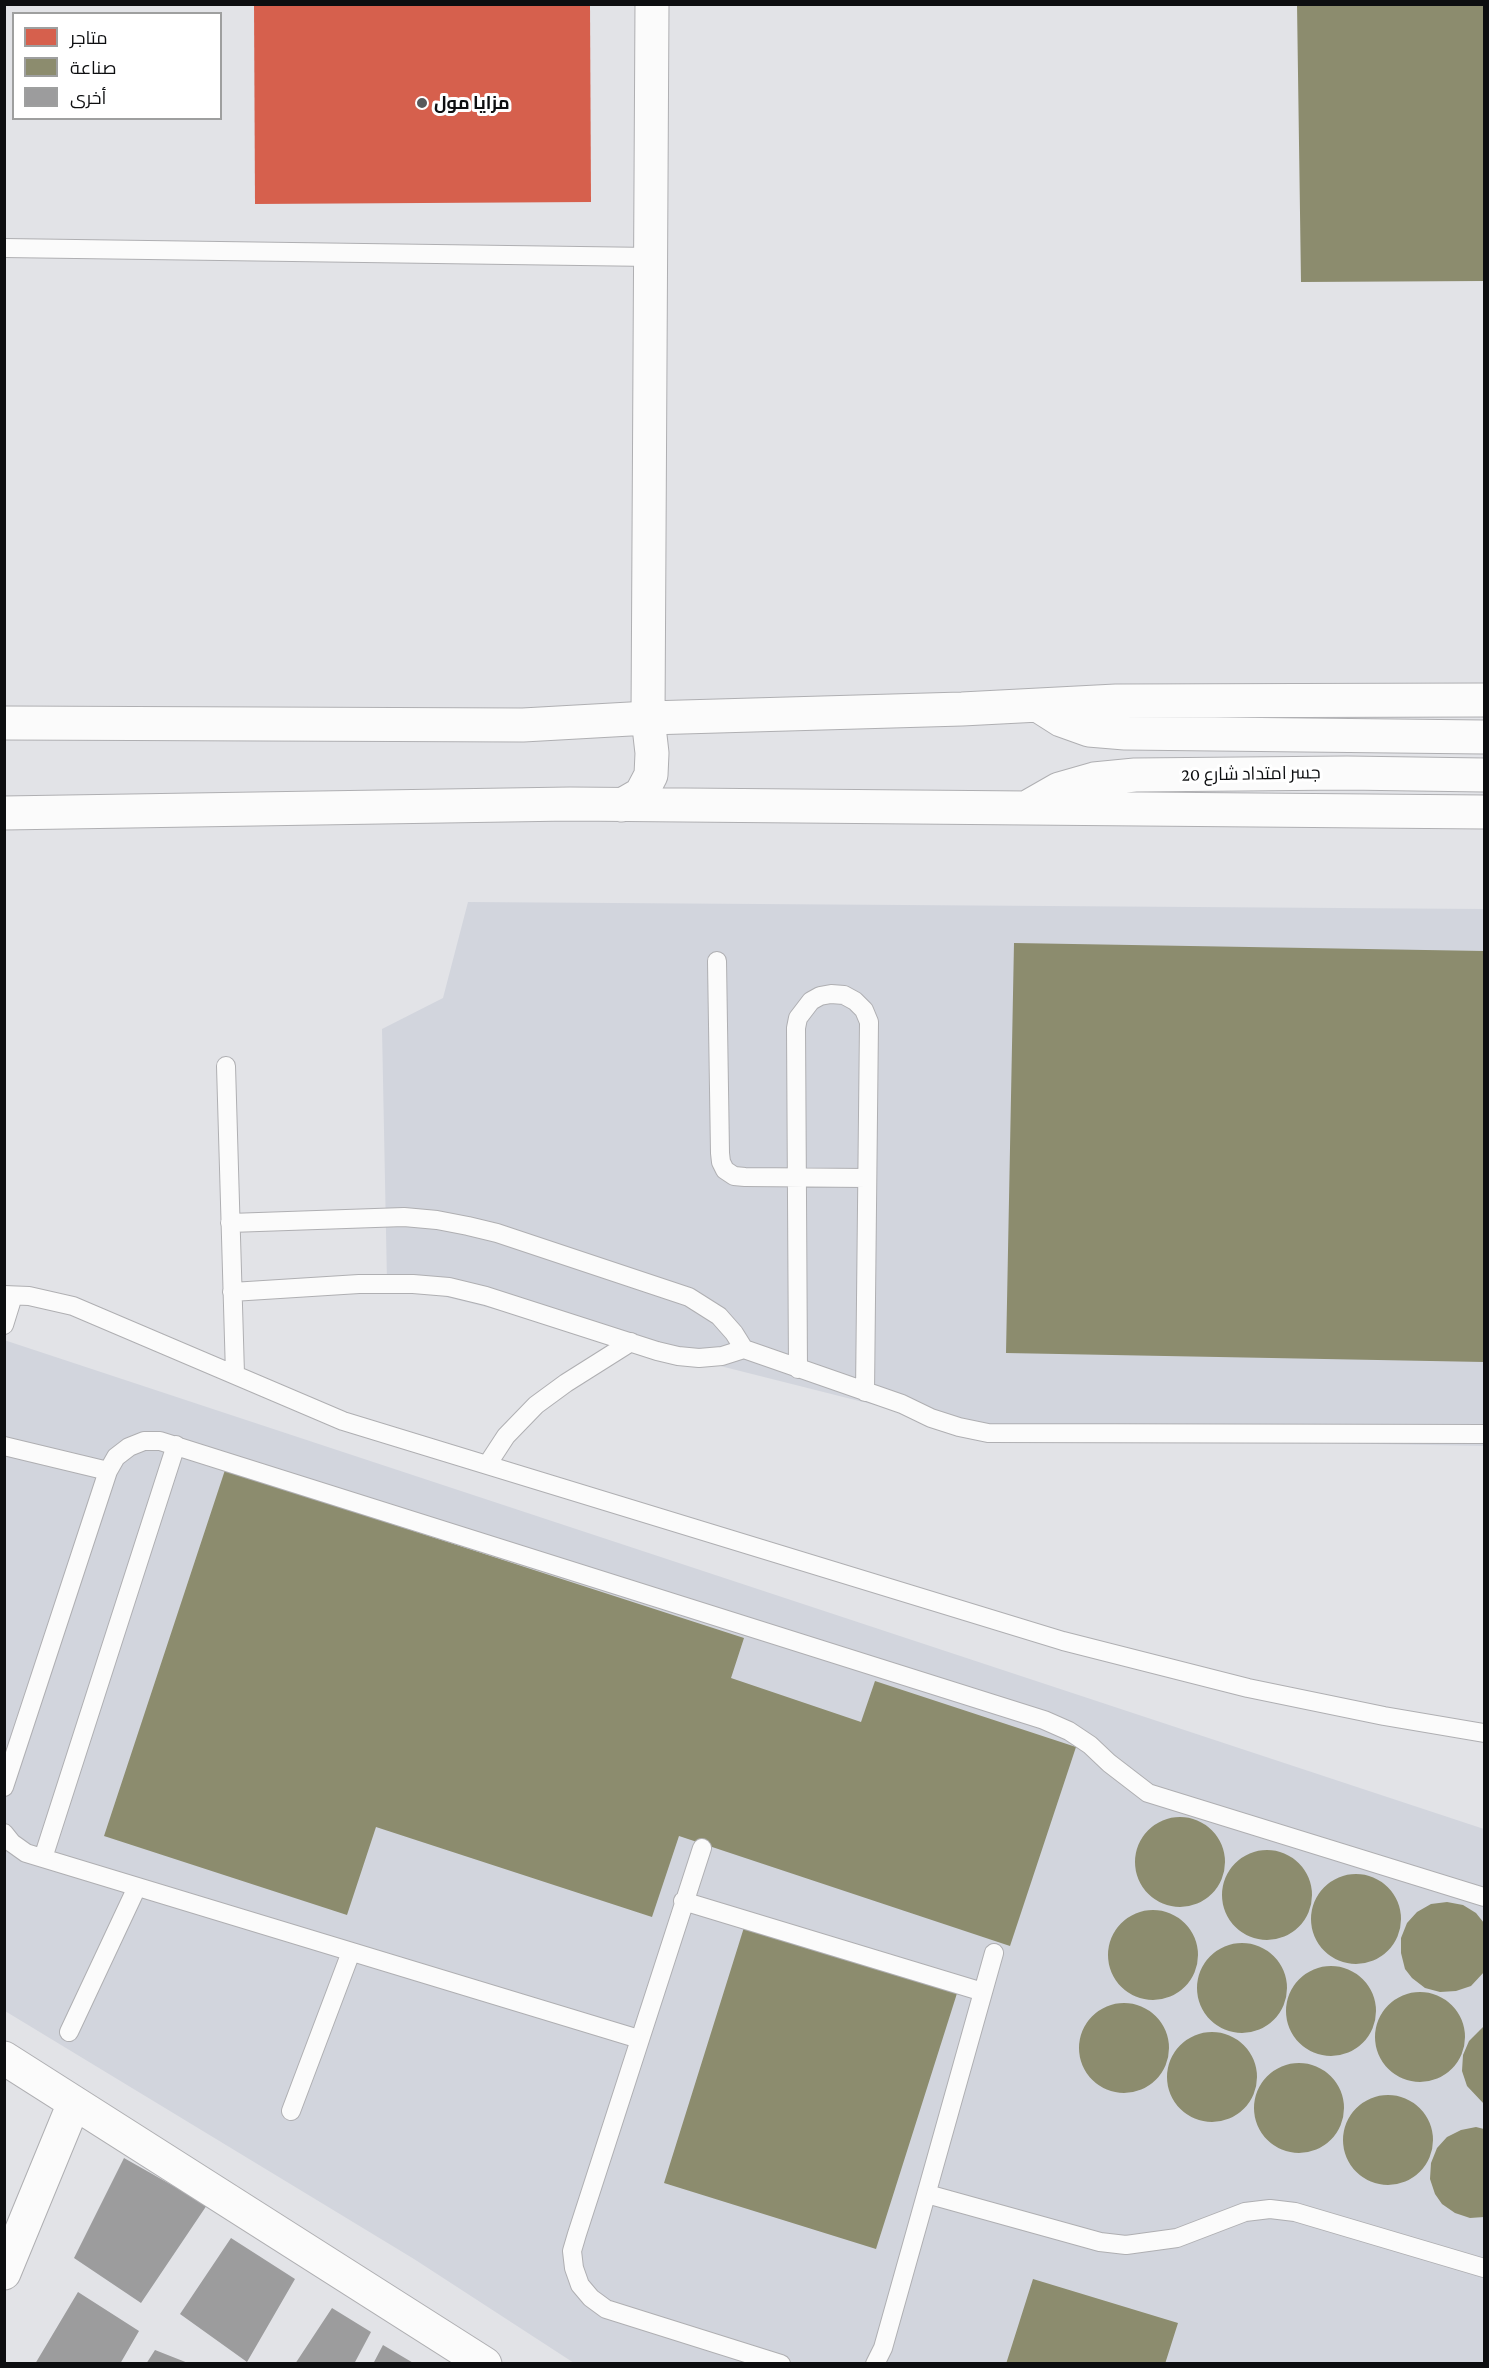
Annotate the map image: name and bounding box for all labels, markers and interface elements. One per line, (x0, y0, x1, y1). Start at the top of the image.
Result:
legend (12, 12, 222, 120)
text: متاجر (70, 28, 108, 48)
text: صناعة (70, 58, 116, 78)
text: أخرى (70, 88, 106, 108)
place label: مزايا مول (434, 92, 510, 114)
marker: مزايا مول (415, 96, 429, 110)
street label: جسر امتداد شارع 20 (1181, 762, 1321, 786)

